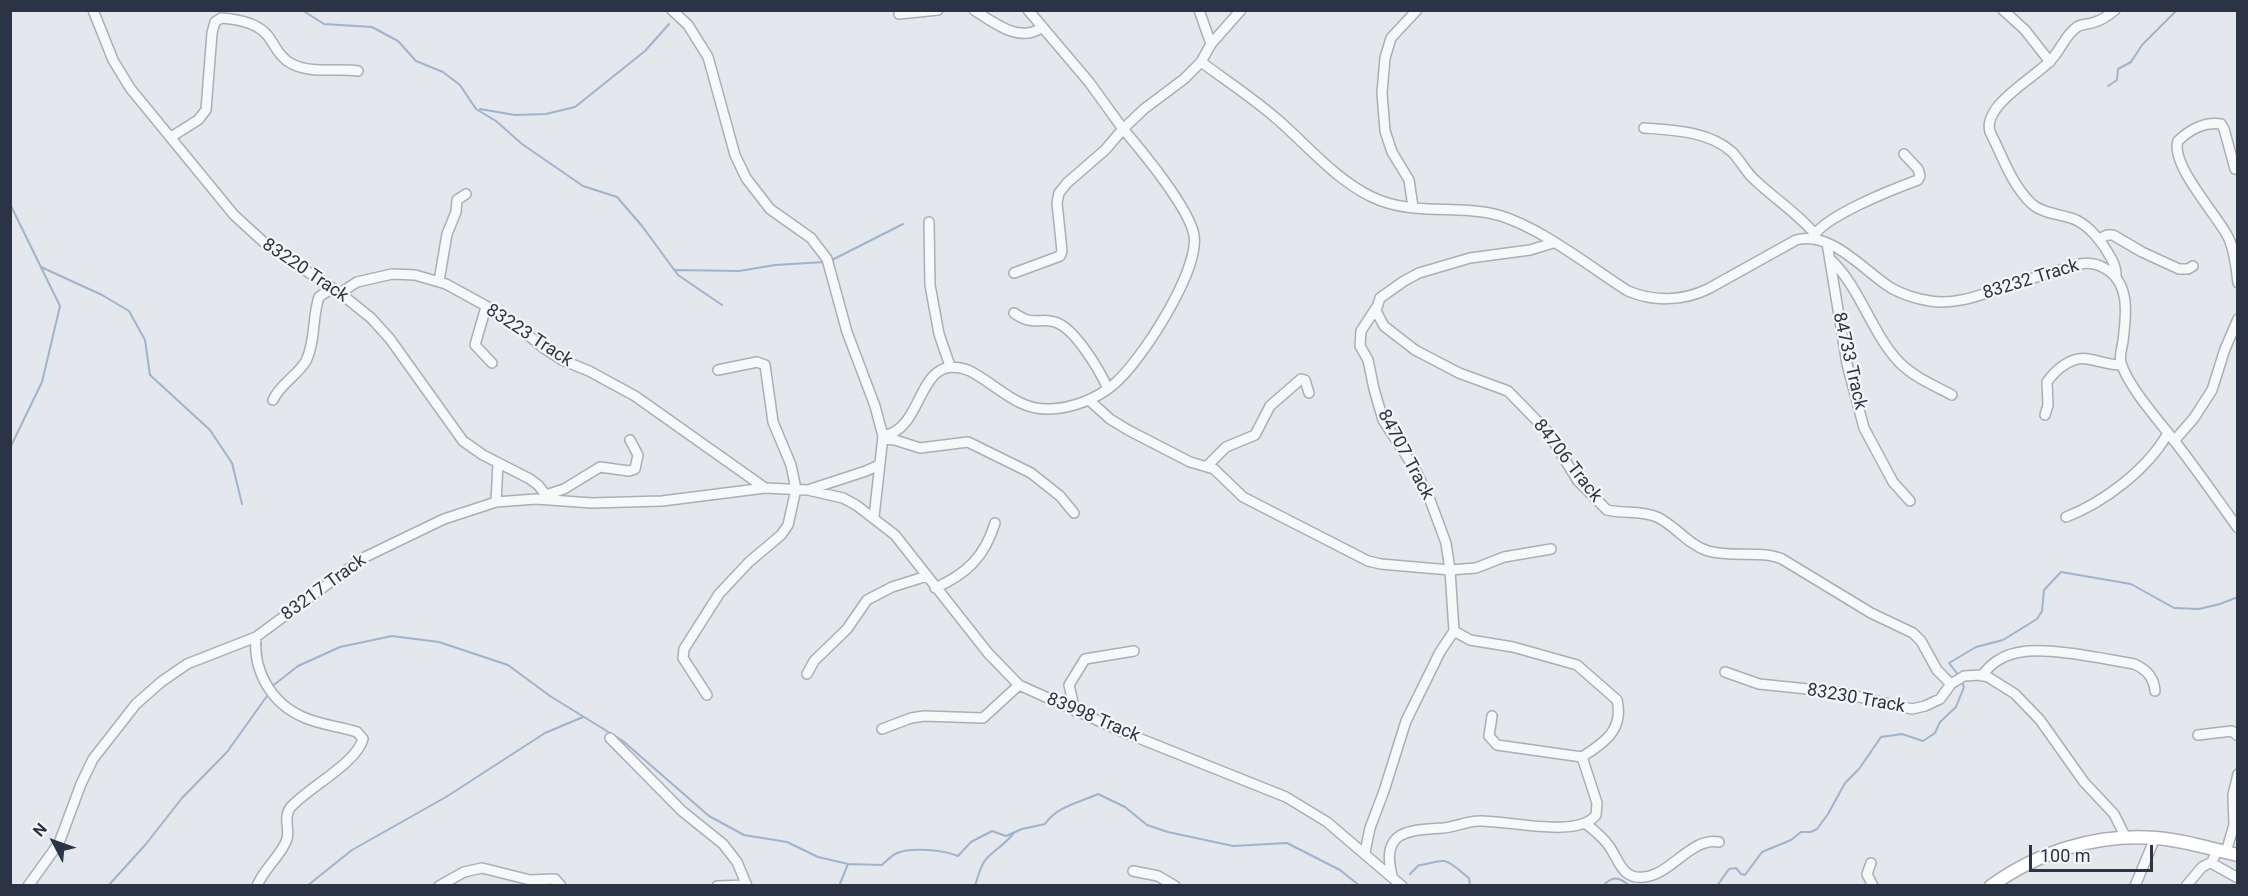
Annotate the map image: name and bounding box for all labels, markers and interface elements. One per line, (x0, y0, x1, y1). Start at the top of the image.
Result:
street label: 83220 Track (258, 234, 352, 308)
street label: 83232 Track (1980, 255, 2082, 305)
street label: 83223 Track (482, 300, 576, 372)
street label: 84733 Track (1827, 310, 1871, 412)
street label: 84707 Track (1372, 406, 1438, 504)
street label: 84706 Track (1528, 415, 1606, 507)
street label: 83217 Track (278, 550, 370, 626)
street label: 83230 Track (1805, 680, 1907, 718)
street label: 83998 Track (1043, 689, 1143, 747)
north arrow (24, 812, 84, 872)
text: N (29, 819, 51, 840)
scale bar (2032, 833, 2156, 871)
text: 100 m (2040, 845, 2091, 866)

